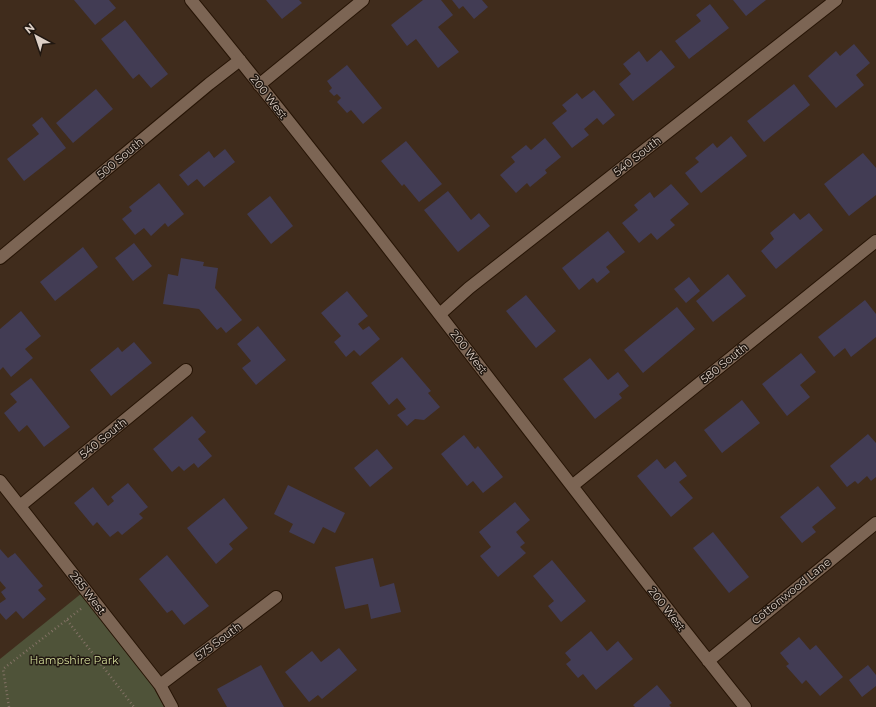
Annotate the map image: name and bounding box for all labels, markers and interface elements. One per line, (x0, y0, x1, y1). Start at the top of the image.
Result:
north arrow (16, 16, 56, 56)
text: N (22, 20, 37, 37)
street label: 200 West (248, 72, 291, 122)
street label: 540 South (610, 133, 664, 179)
street label: 500 South (94, 134, 146, 182)
street label: 200 West (448, 327, 491, 377)
street label: 580 South (698, 340, 750, 386)
street label: 540 South (77, 415, 129, 461)
street label: Cottonwood Lane (749, 555, 834, 627)
street label: 285 West (67, 569, 109, 618)
street label: 200 West (646, 584, 689, 634)
street label: 575 South (192, 619, 244, 663)
park label: Hampshire Park (29, 653, 119, 667)

